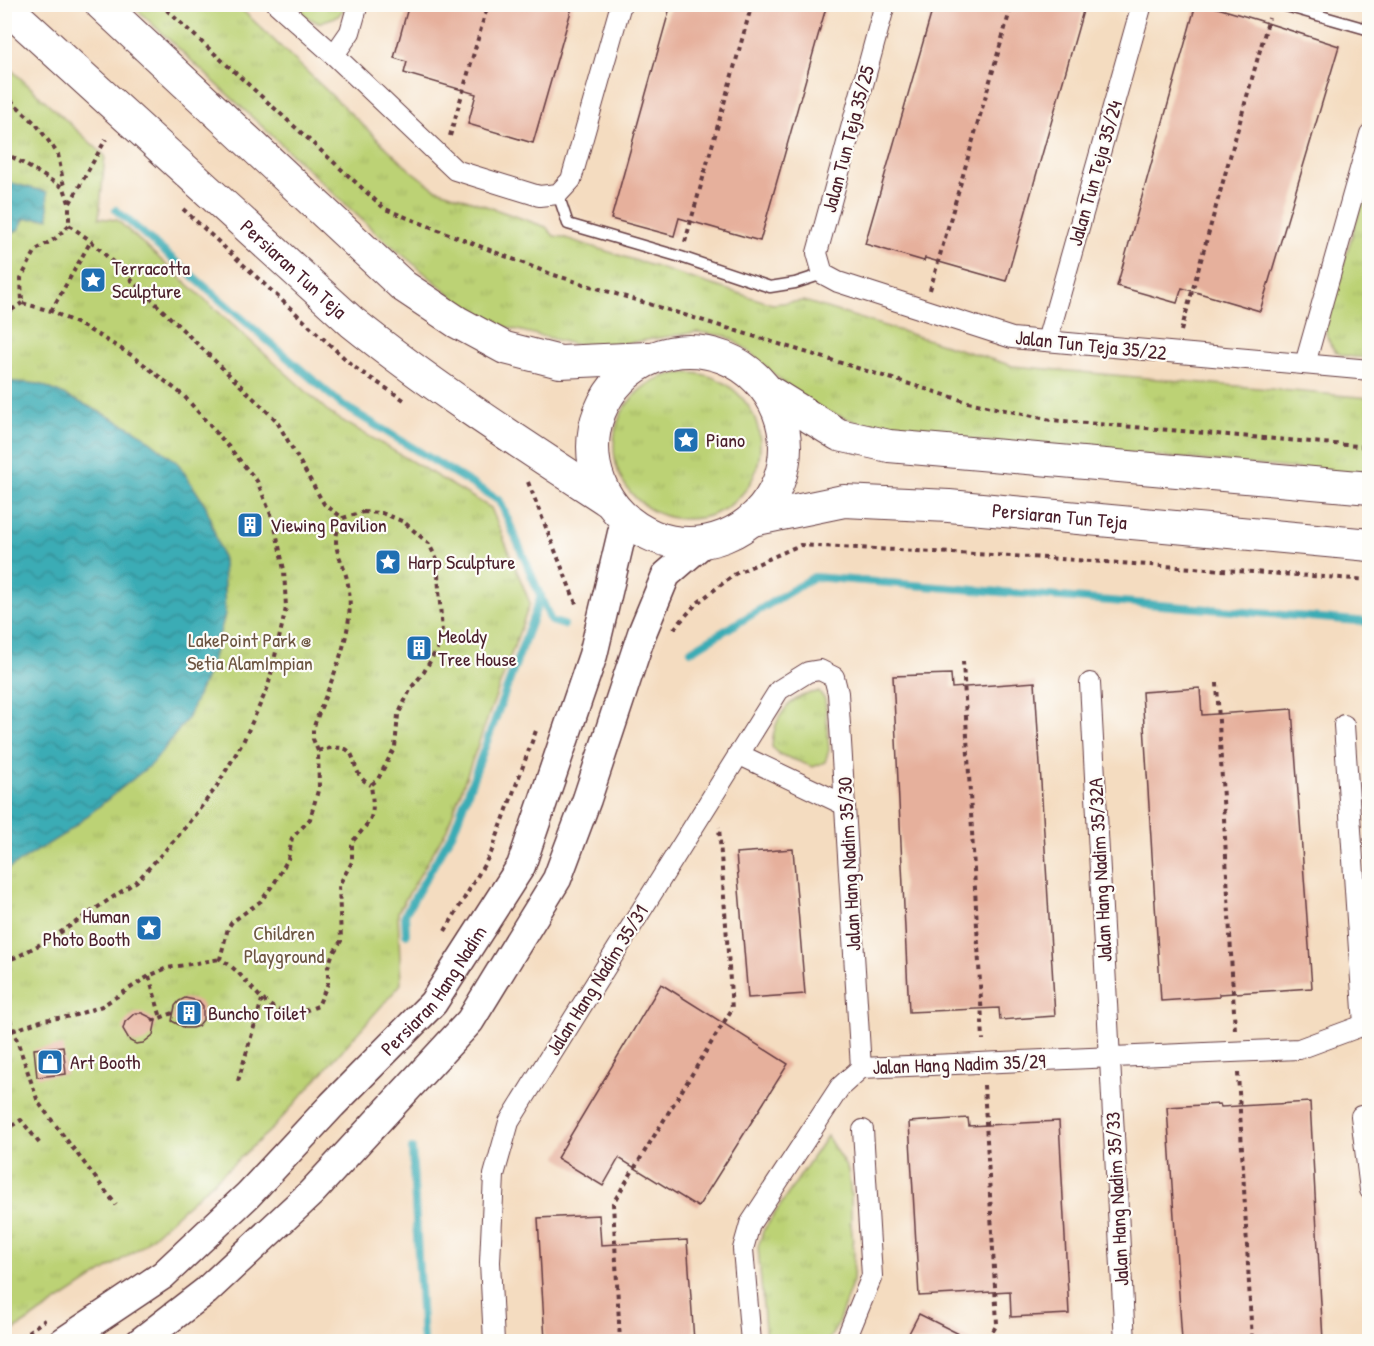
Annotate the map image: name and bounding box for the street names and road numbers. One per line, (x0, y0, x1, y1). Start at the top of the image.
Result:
street label: Jalan Tun Teja 35/25 (815, 62, 880, 215)
street label: Jalan Tun Teja 35/24 (1061, 97, 1128, 249)
street label: Persiaran Tun Teja (235, 213, 353, 324)
street label: Jalan Tun Teja 35/22 (1014, 323, 1169, 366)
street label: Persiaran Tun Teja (991, 496, 1128, 535)
street label: Jalan Hang Nadim 35/30 (830, 776, 867, 952)
street label: Jalan Hang Nadim 35/32A (1081, 777, 1118, 963)
street label: Jalan Hang Nadim 35/31 (539, 899, 654, 1060)
street label: Persiaran Hang Nadim (374, 920, 492, 1061)
street label: Jalan Hang Nadim 35/29 (872, 1047, 1046, 1080)
street label: Jalan Hang Nadim 35/33 (1098, 1111, 1135, 1287)

